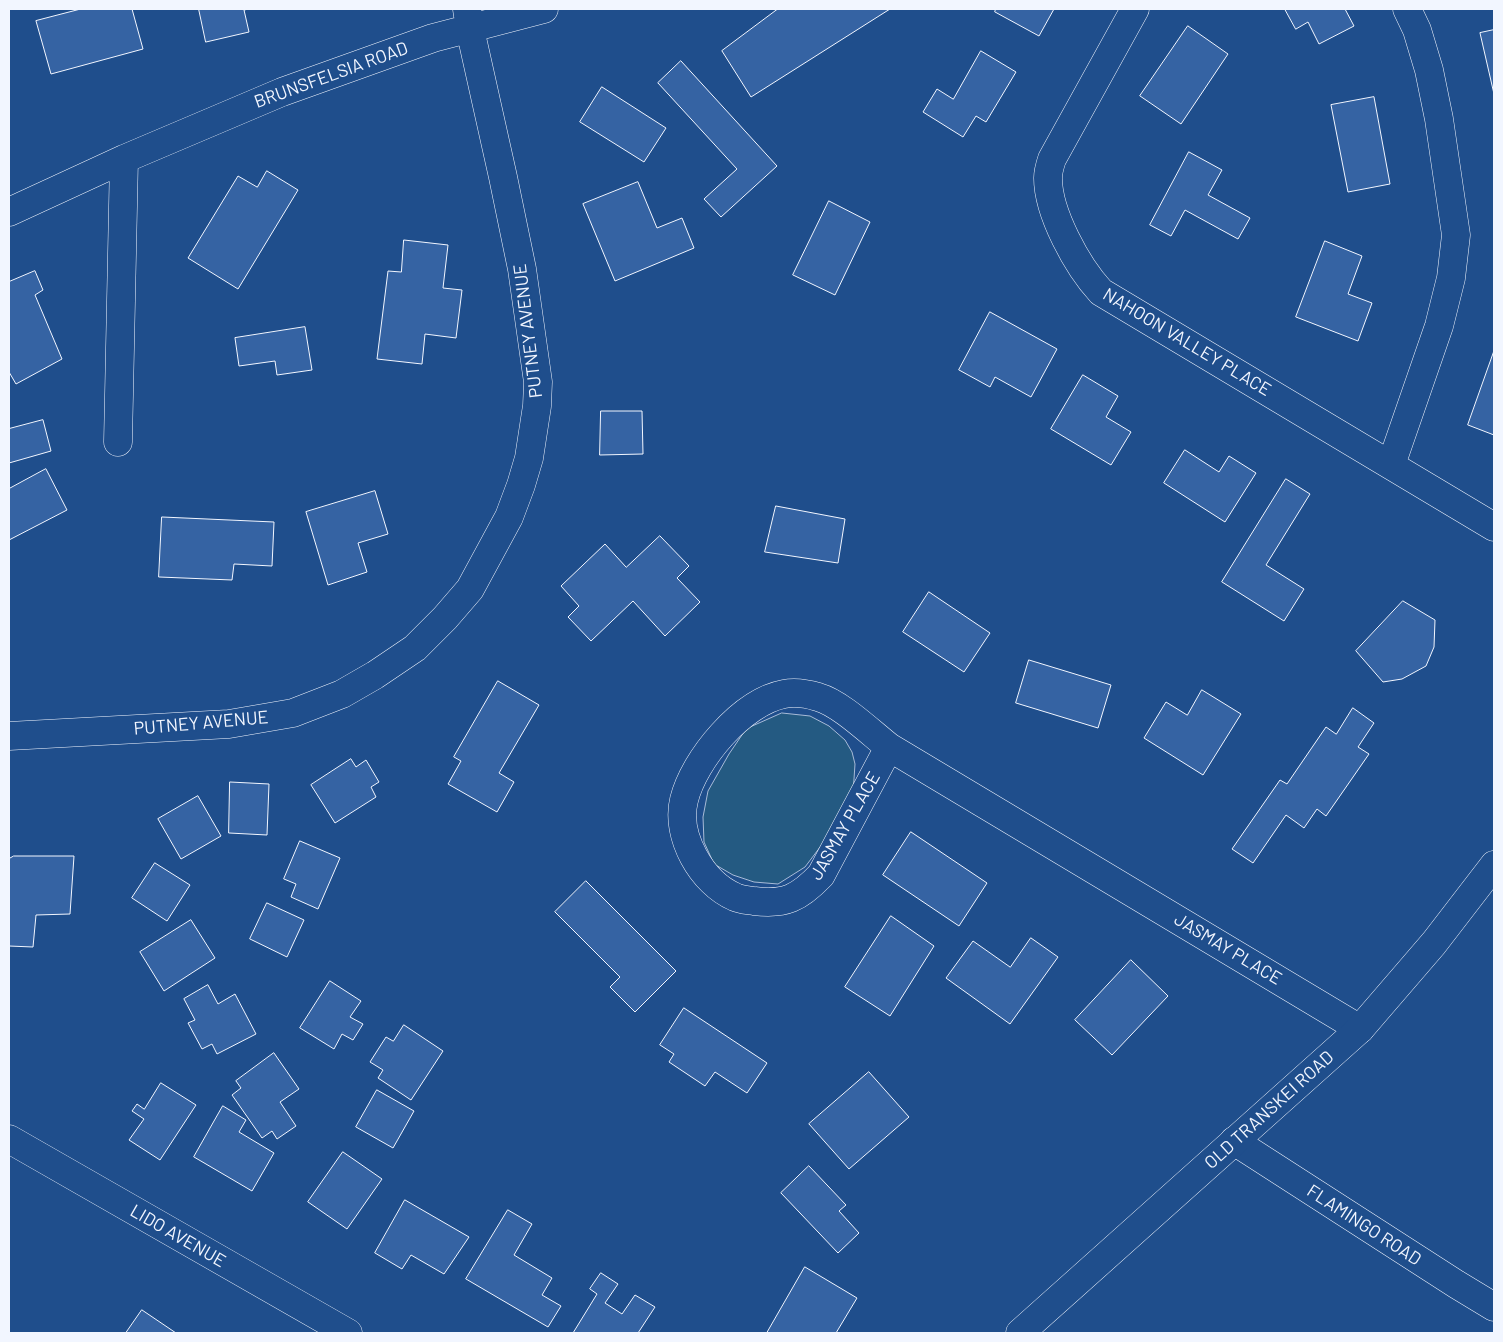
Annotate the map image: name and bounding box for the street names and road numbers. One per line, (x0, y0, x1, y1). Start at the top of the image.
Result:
street label: BRUNSFELSIA ROAD (251, 37, 411, 113)
street label: PUTNEY AVENUE (509, 263, 547, 399)
street label: NAHOON VALLEY PLACE (1099, 283, 1275, 401)
street label: PUTNEY AVENUE (133, 706, 269, 740)
street label: JASMAY PLACE (805, 768, 885, 884)
street label: JASMAY PLACE (1170, 908, 1286, 990)
street label: OLD TRANSKEI ROAD (1200, 1046, 1338, 1174)
street label: FLAMINGO ROAD (1303, 1180, 1425, 1270)
street label: LIDO AVENUE (126, 1200, 230, 1272)

